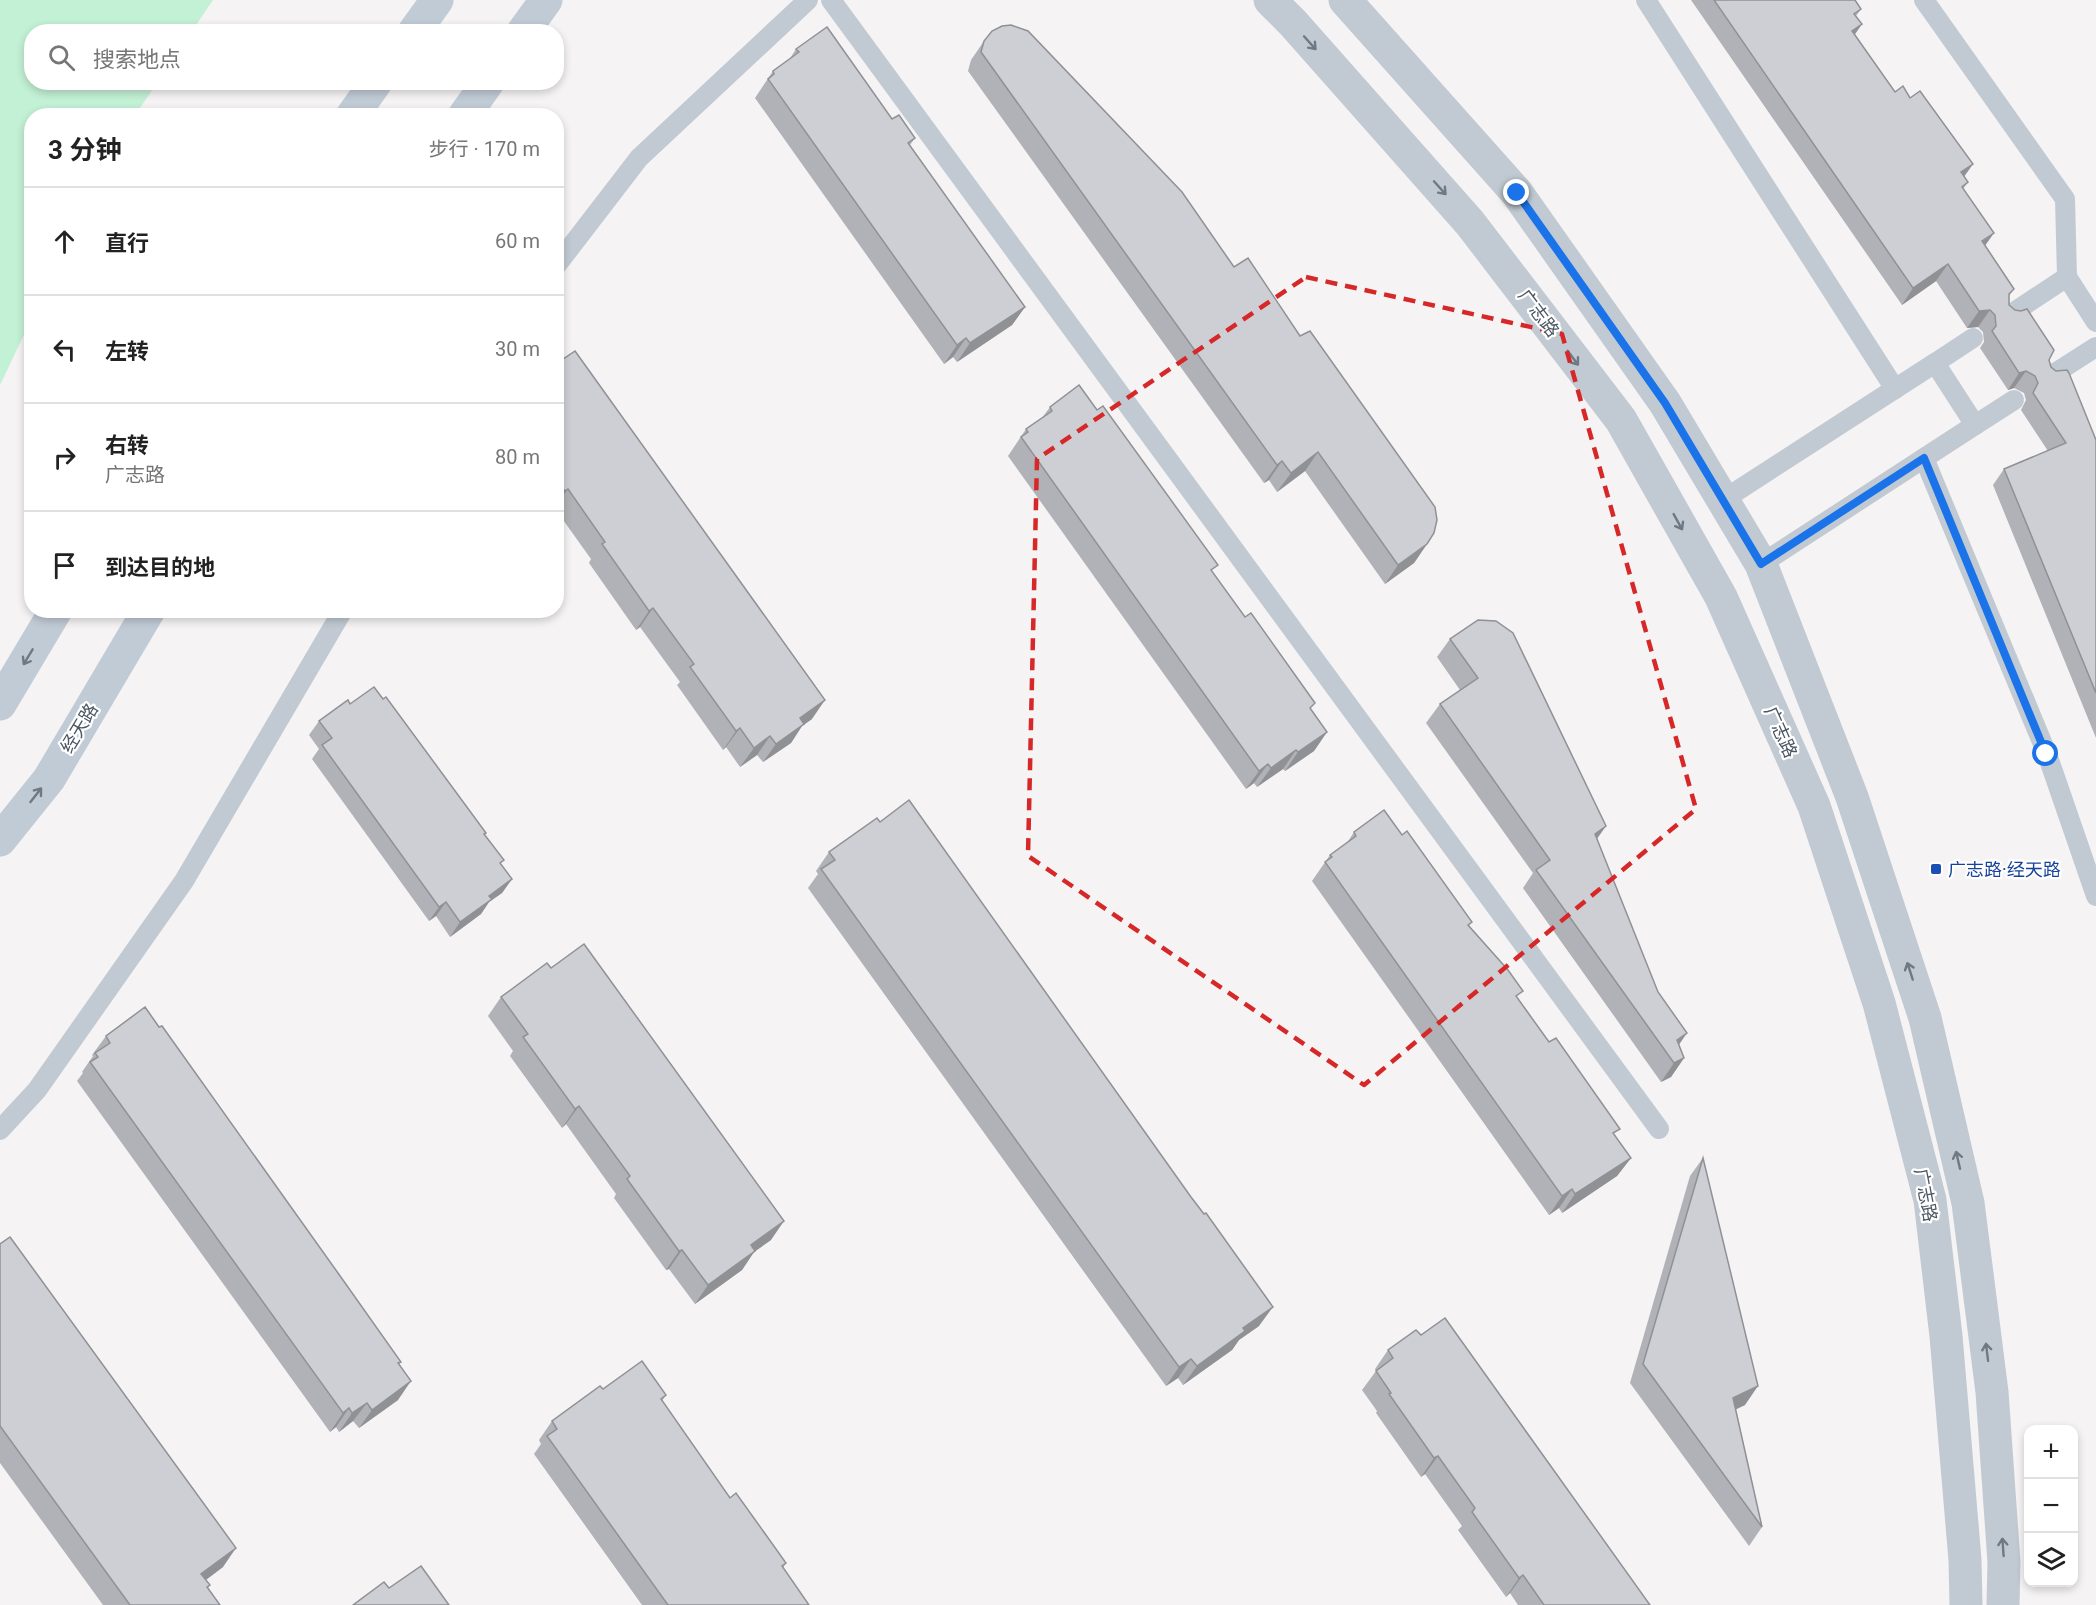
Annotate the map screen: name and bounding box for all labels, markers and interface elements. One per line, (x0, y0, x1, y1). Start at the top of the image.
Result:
search box (24, 24, 564, 90)
one-way arrow (1303, 35, 1317, 50)
icon: search (45, 41, 78, 74)
text: 搜索地点 (93, 47, 181, 72)
text: 3 分钟 (48, 135, 121, 165)
text: 步行 · 170 m (429, 137, 540, 161)
route end (1503, 179, 1529, 205)
one-way arrow (1433, 181, 1447, 196)
icon: ahead (48, 225, 81, 258)
text: 60 m (495, 229, 540, 253)
text: 直行 (105, 231, 149, 256)
street label: 广志路 (1514, 285, 1564, 341)
icon: left (48, 333, 81, 366)
text: 30 m (495, 337, 540, 361)
text: 左转 (105, 339, 149, 364)
one-way arrow (1567, 350, 1580, 366)
text: 右转 (105, 433, 149, 458)
icon: right (48, 441, 81, 474)
text: 80 m (495, 445, 540, 469)
text: 广志路 (105, 463, 165, 487)
one-way arrow (1672, 513, 1684, 530)
icon: arrive (48, 549, 81, 582)
text: 到达目的地 (105, 555, 215, 580)
one-way arrow (22, 648, 33, 666)
street label: 经天路 (56, 699, 102, 757)
street label: 广志路 (1760, 703, 1802, 761)
route start (2032, 740, 2058, 766)
one-way arrow (30, 787, 43, 803)
place label: 广志路·经天路 (1948, 859, 2061, 880)
marker: 广志路·经天路 (1929, 862, 1943, 876)
one-way arrow (1903, 962, 1914, 981)
one-way arrow (1952, 1150, 1964, 1169)
street label: 广志路 (1911, 1166, 1941, 1224)
one-way arrow (1981, 1343, 1992, 1363)
map controls (2024, 1425, 2078, 1587)
button: + (2024, 1425, 2078, 1479)
button: − (2024, 1479, 2078, 1533)
button: layers (2024, 1533, 2078, 1587)
one-way arrow (1997, 1537, 2008, 1557)

